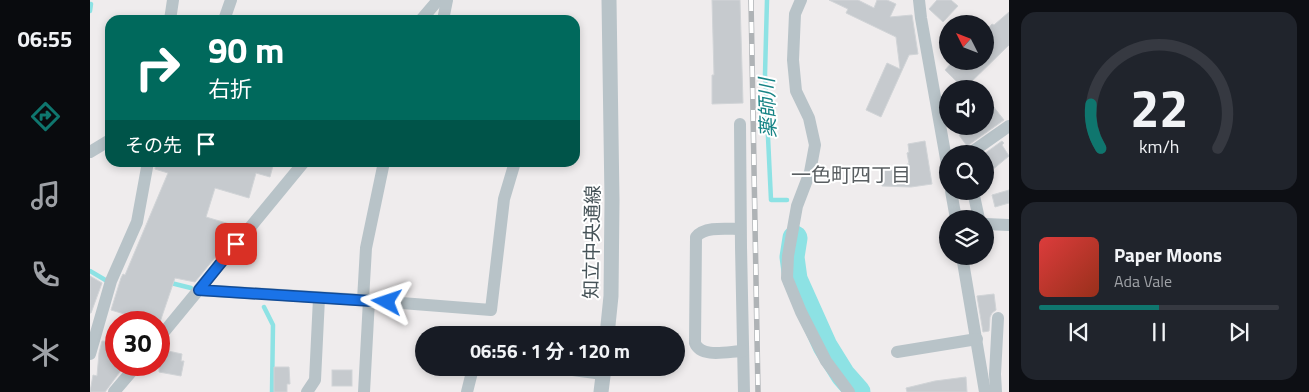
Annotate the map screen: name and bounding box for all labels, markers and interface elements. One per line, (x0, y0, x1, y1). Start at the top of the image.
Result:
north arrow (939, 15, 994, 70)
map controls (939, 15, 994, 265)
text: 06:55 (18, 22, 72, 56)
text: 90 m (208, 23, 284, 77)
icon: right (125, 35, 190, 100)
text: 22 (1130, 68, 1188, 147)
text: 右折 (208, 72, 252, 106)
water label: 薬師川 (750, 75, 784, 139)
button: sound (939, 80, 994, 135)
icon: directions (28, 99, 63, 134)
text: その先 (125, 130, 182, 159)
icon: arrive (192, 130, 220, 158)
text: km/h (1139, 133, 1179, 160)
button: search (939, 145, 994, 200)
district label: 一色町四丁目 (791, 159, 911, 190)
icon: music (28, 178, 63, 213)
street label: 知立中央通線 (576, 185, 606, 299)
button: layers (939, 210, 994, 265)
pin (215, 223, 257, 265)
icon: arrive (222, 230, 250, 258)
text: Paper Moons (1114, 240, 1222, 269)
icon: phone (28, 257, 63, 292)
text: Ada Vale (1114, 269, 1172, 293)
position arrow (360, 275, 412, 327)
speed limit sign: 30 (105, 311, 170, 376)
icon: previous (1065, 318, 1093, 346)
icon: pause (1145, 318, 1173, 346)
icon: next (1225, 318, 1253, 346)
icon: climate (28, 335, 63, 370)
text: 06:56 · 1 分 · 120 m (470, 336, 630, 365)

